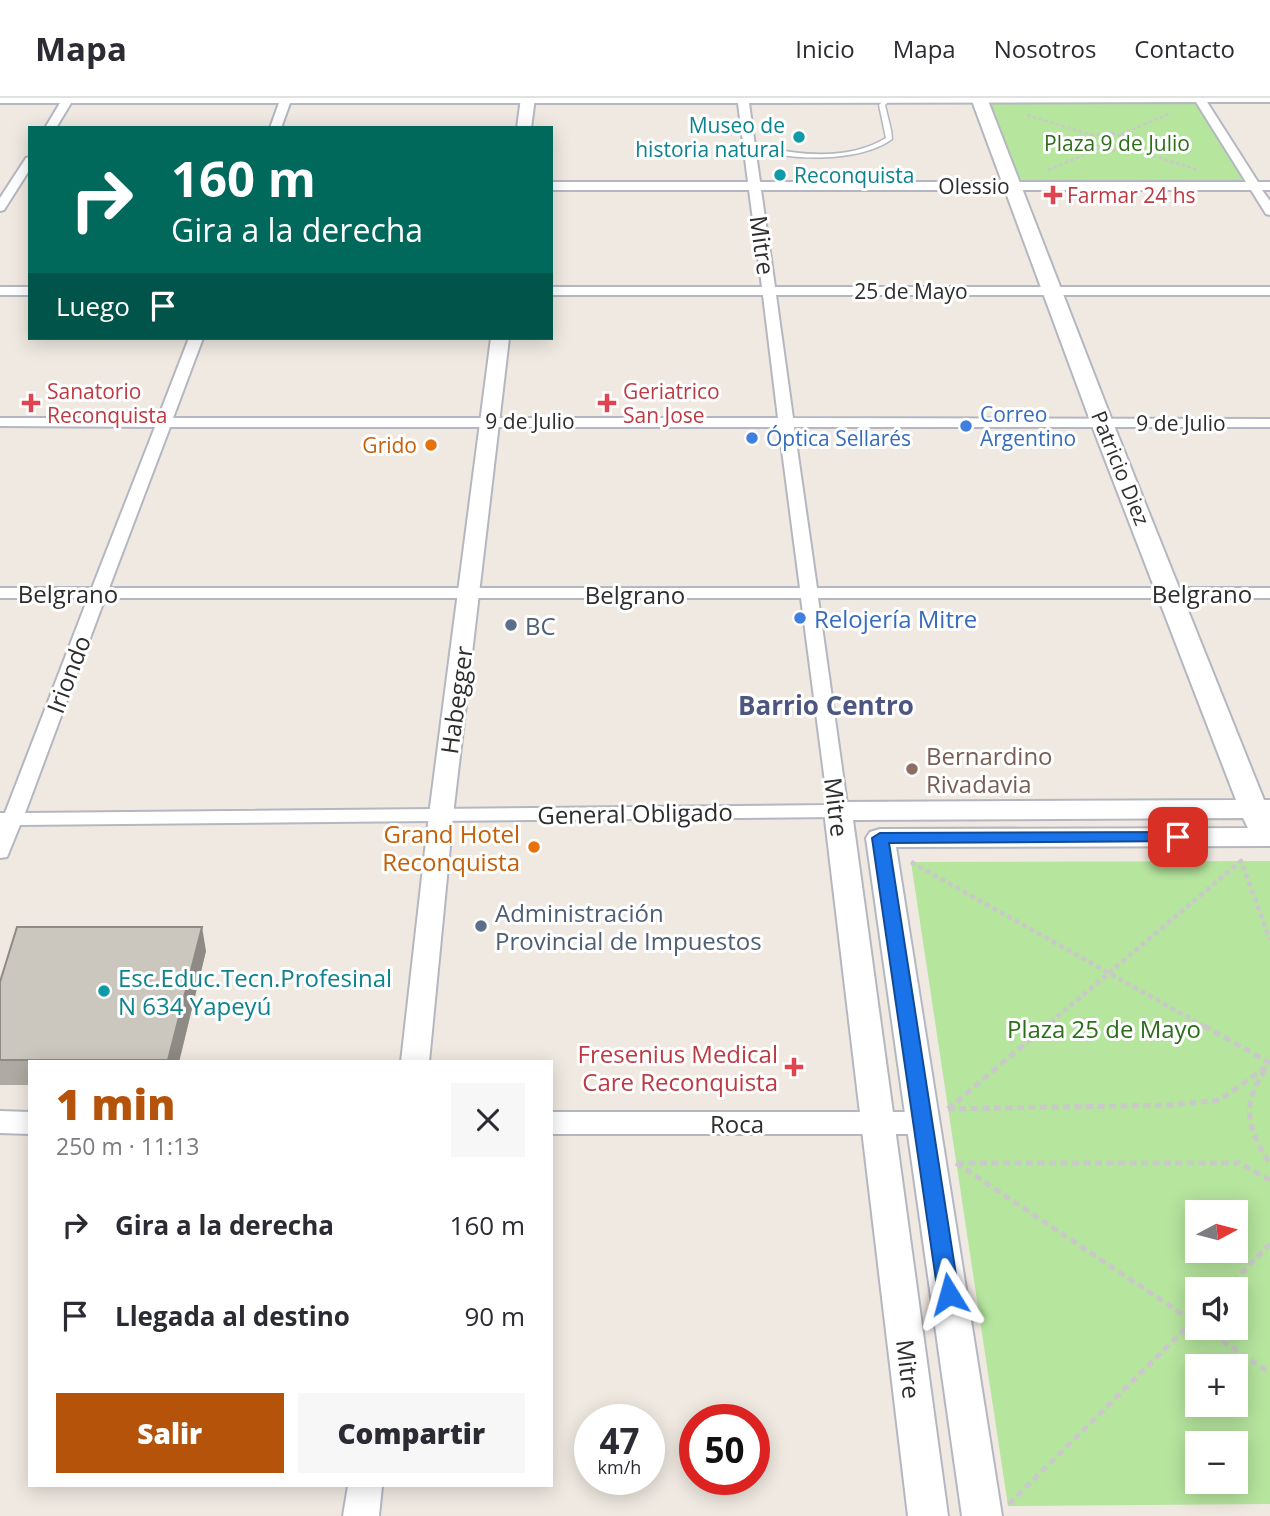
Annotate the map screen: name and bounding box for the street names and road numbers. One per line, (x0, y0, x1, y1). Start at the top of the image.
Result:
street label: Olessio (938, 172, 1010, 200)
street label: Mitre (743, 213, 783, 277)
street label: 25 de Mayo (854, 277, 968, 305)
street label: 9 de Julio (485, 407, 575, 435)
street label: Patricio Diez (1085, 407, 1157, 530)
street label: 9 de Julio (1136, 409, 1226, 437)
street label: Belgrano (18, 577, 118, 610)
street label: Belgrano (1152, 577, 1252, 610)
street label: Belgrano (585, 578, 685, 611)
street label: Iriondo (38, 630, 98, 718)
street label: Habegger (432, 644, 480, 756)
street label: Mitre (817, 775, 857, 839)
street label: General Obligado (537, 795, 733, 831)
street label: Roca (710, 1107, 764, 1140)
street label: Mitre (889, 1337, 929, 1401)

